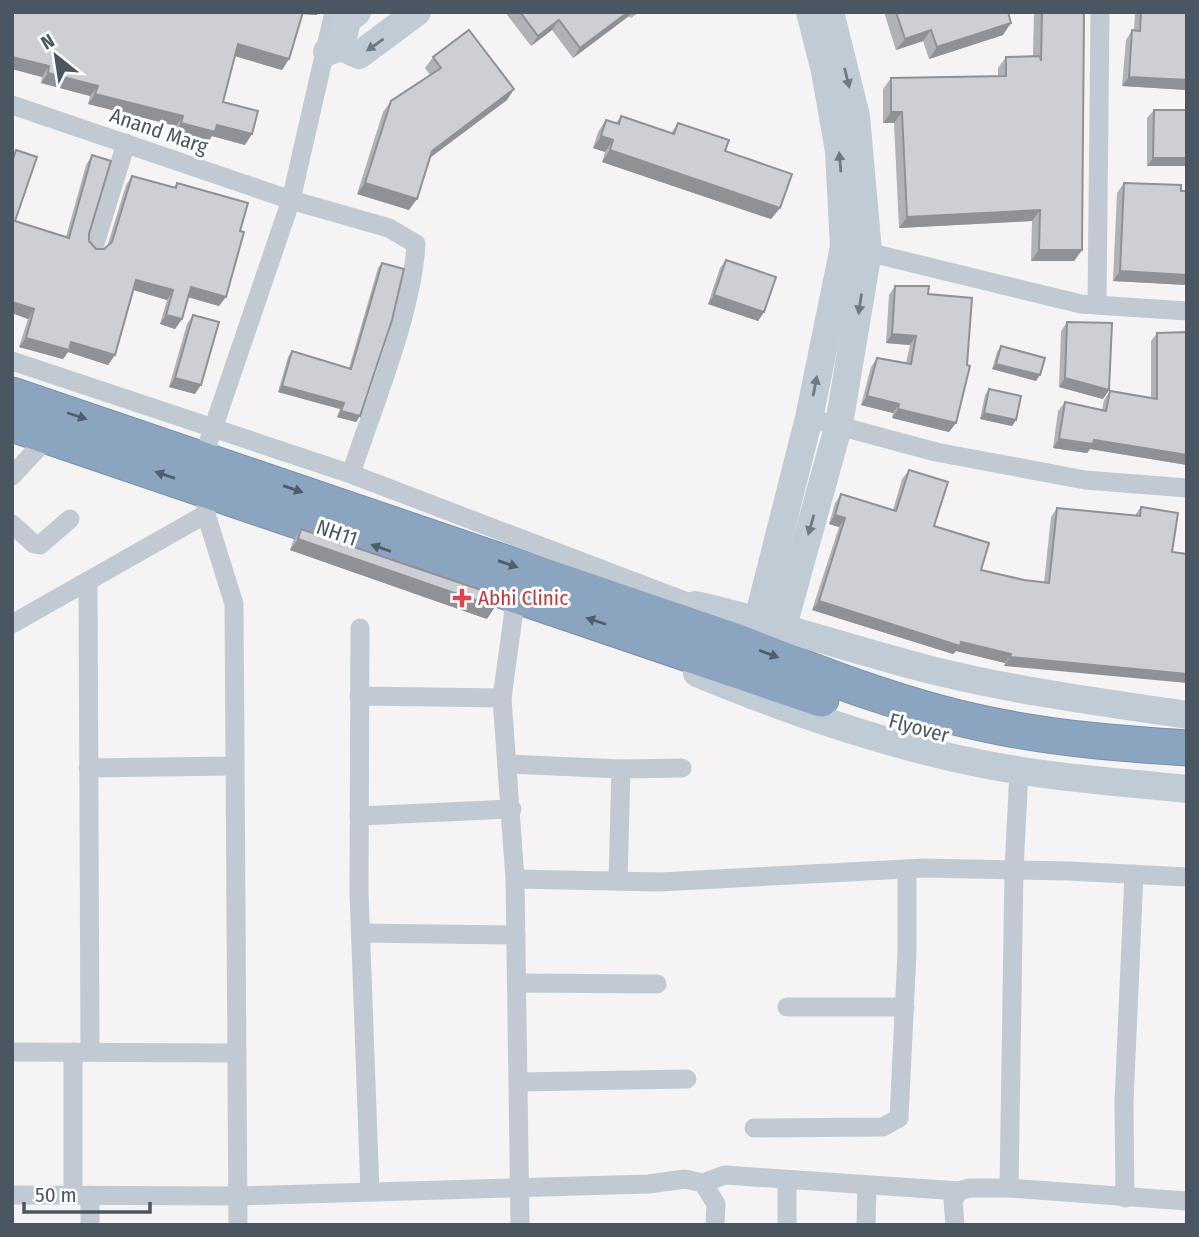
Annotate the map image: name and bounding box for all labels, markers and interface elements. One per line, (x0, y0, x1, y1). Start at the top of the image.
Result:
north arrow (21, 21, 91, 91)
text: N (37, 29, 58, 55)
one-way arrow (365, 38, 384, 51)
one-way arrow (842, 67, 853, 89)
street label: Anand Marg (107, 102, 211, 160)
one-way arrow (834, 151, 845, 173)
one-way arrow (855, 293, 866, 315)
one-way arrow (810, 375, 821, 397)
one-way arrow (67, 411, 88, 422)
one-way arrow (155, 469, 176, 480)
one-way arrow (282, 484, 303, 495)
street label: NH11 (313, 514, 361, 552)
one-way arrow (805, 515, 815, 536)
one-way arrow (370, 542, 391, 553)
one-way arrow (497, 559, 518, 570)
place label: Abhi Clinic (478, 585, 568, 611)
marker: Abhi Clinic (452, 588, 472, 608)
one-way arrow (586, 615, 607, 626)
one-way arrow (758, 649, 779, 660)
street label: Flyover (886, 707, 953, 749)
scale bar (24, 1170, 150, 1214)
text: 50 m (35, 1182, 77, 1208)

